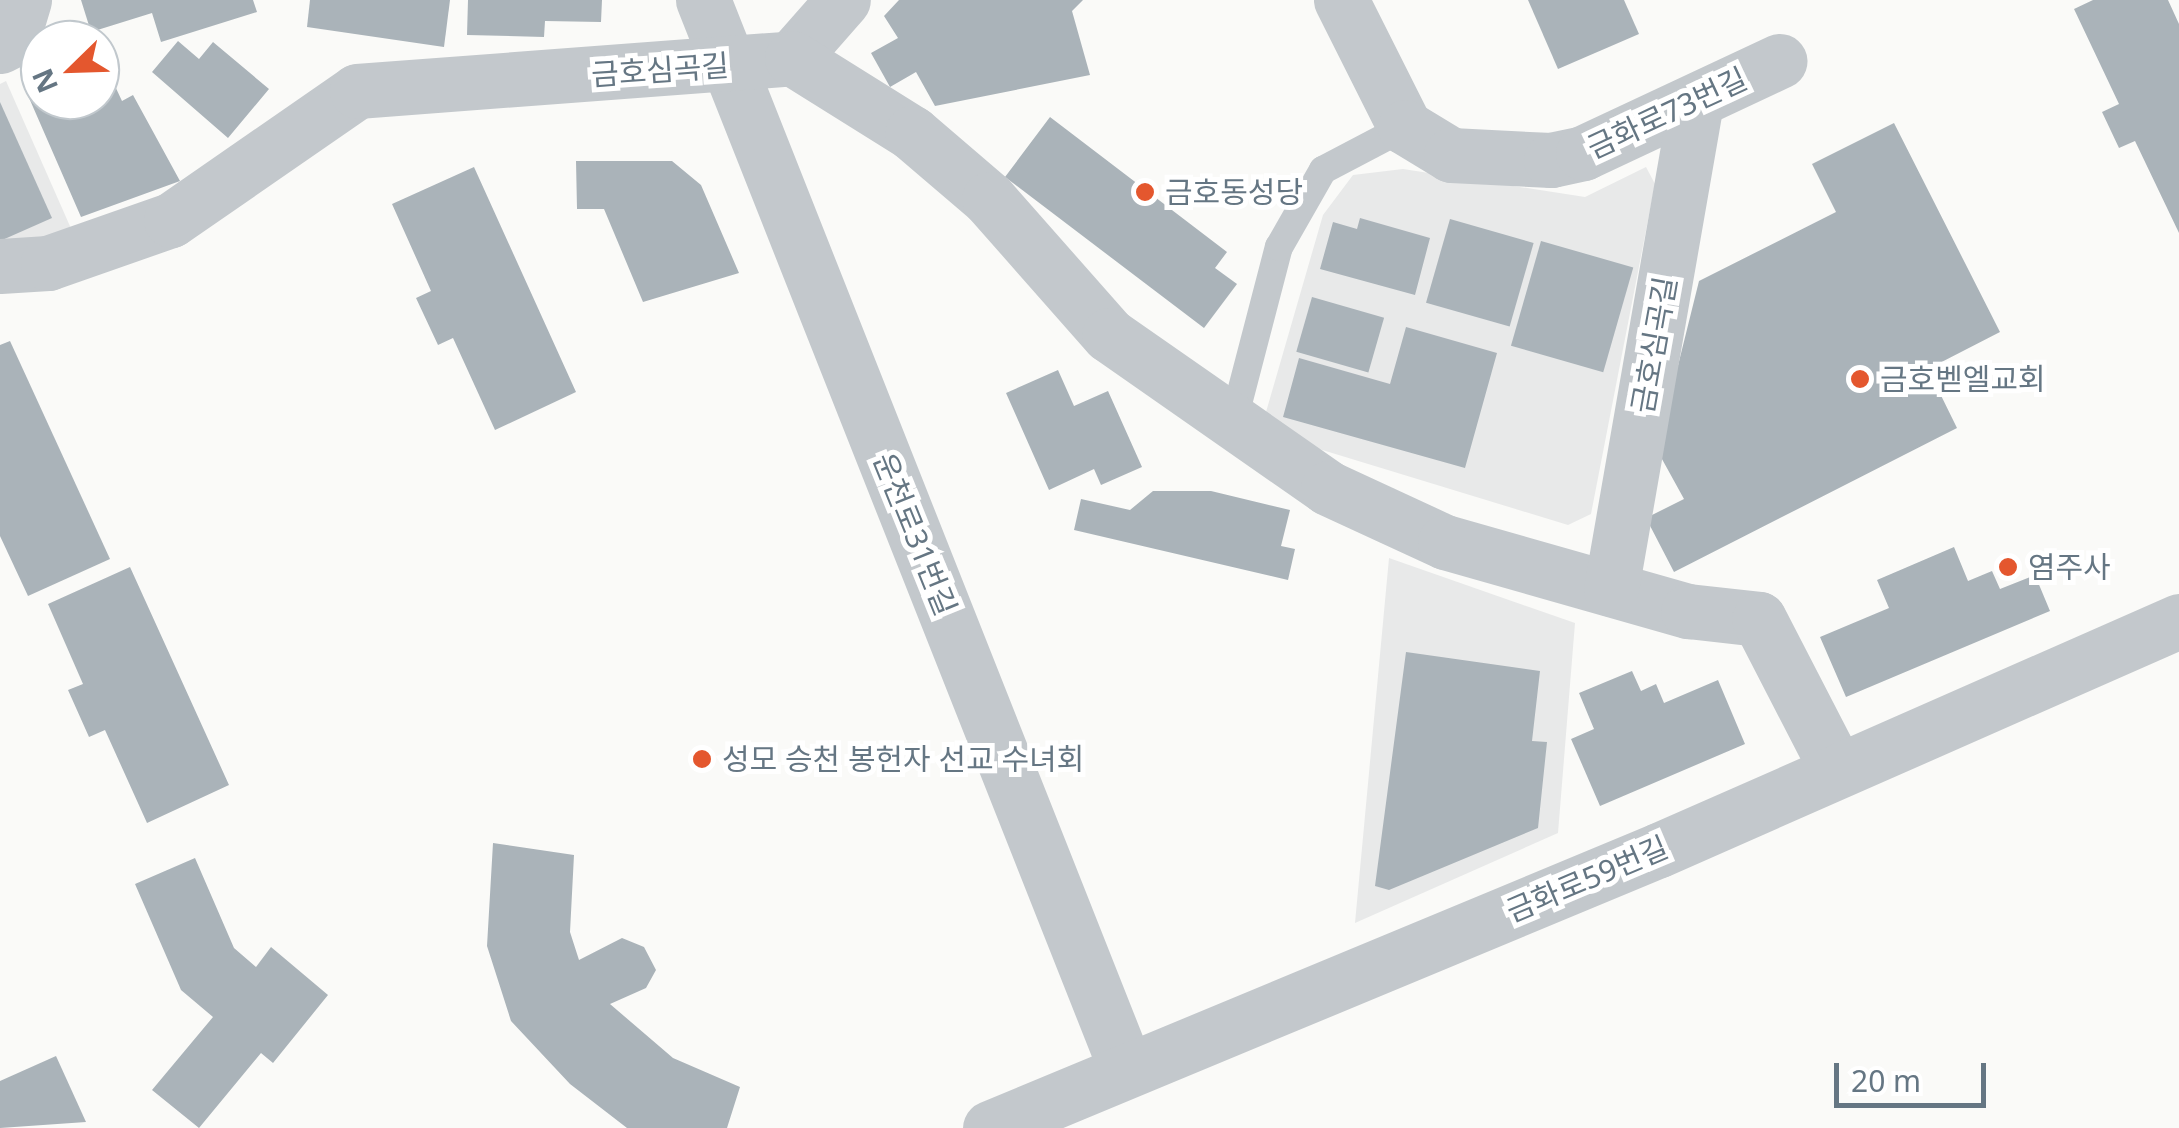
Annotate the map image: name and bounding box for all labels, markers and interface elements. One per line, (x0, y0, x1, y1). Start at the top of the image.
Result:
north arrow (20, 20, 120, 120)
street label: 금호심곡길 (590, 47, 730, 93)
street label: 금화로73번길 (1581, 60, 1753, 166)
text: N (22, 63, 66, 99)
place label: 금호동성당 (1165, 174, 1303, 210)
marker: 금호동성당 (1134, 181, 1156, 203)
street label: 금호심곡길 (1624, 274, 1684, 416)
place label: 금호벧엘교회 (1880, 361, 2046, 397)
marker: 금호벧엘교회 (1849, 368, 1871, 390)
street label: 운천로31번길 (866, 447, 964, 621)
place label: 염주사 (2028, 549, 2111, 585)
marker: 염주사 (1997, 556, 2019, 578)
place label: 성모 승천 봉헌자 선교 수녀회 (722, 741, 1084, 777)
marker: 성모 승천 봉헌자 선교 수녀회 (691, 748, 713, 770)
street label: 금화로59번길 (1501, 829, 1673, 929)
scale bar (1839, 1043, 1992, 1105)
text: 20 m (1851, 1060, 1921, 1101)

